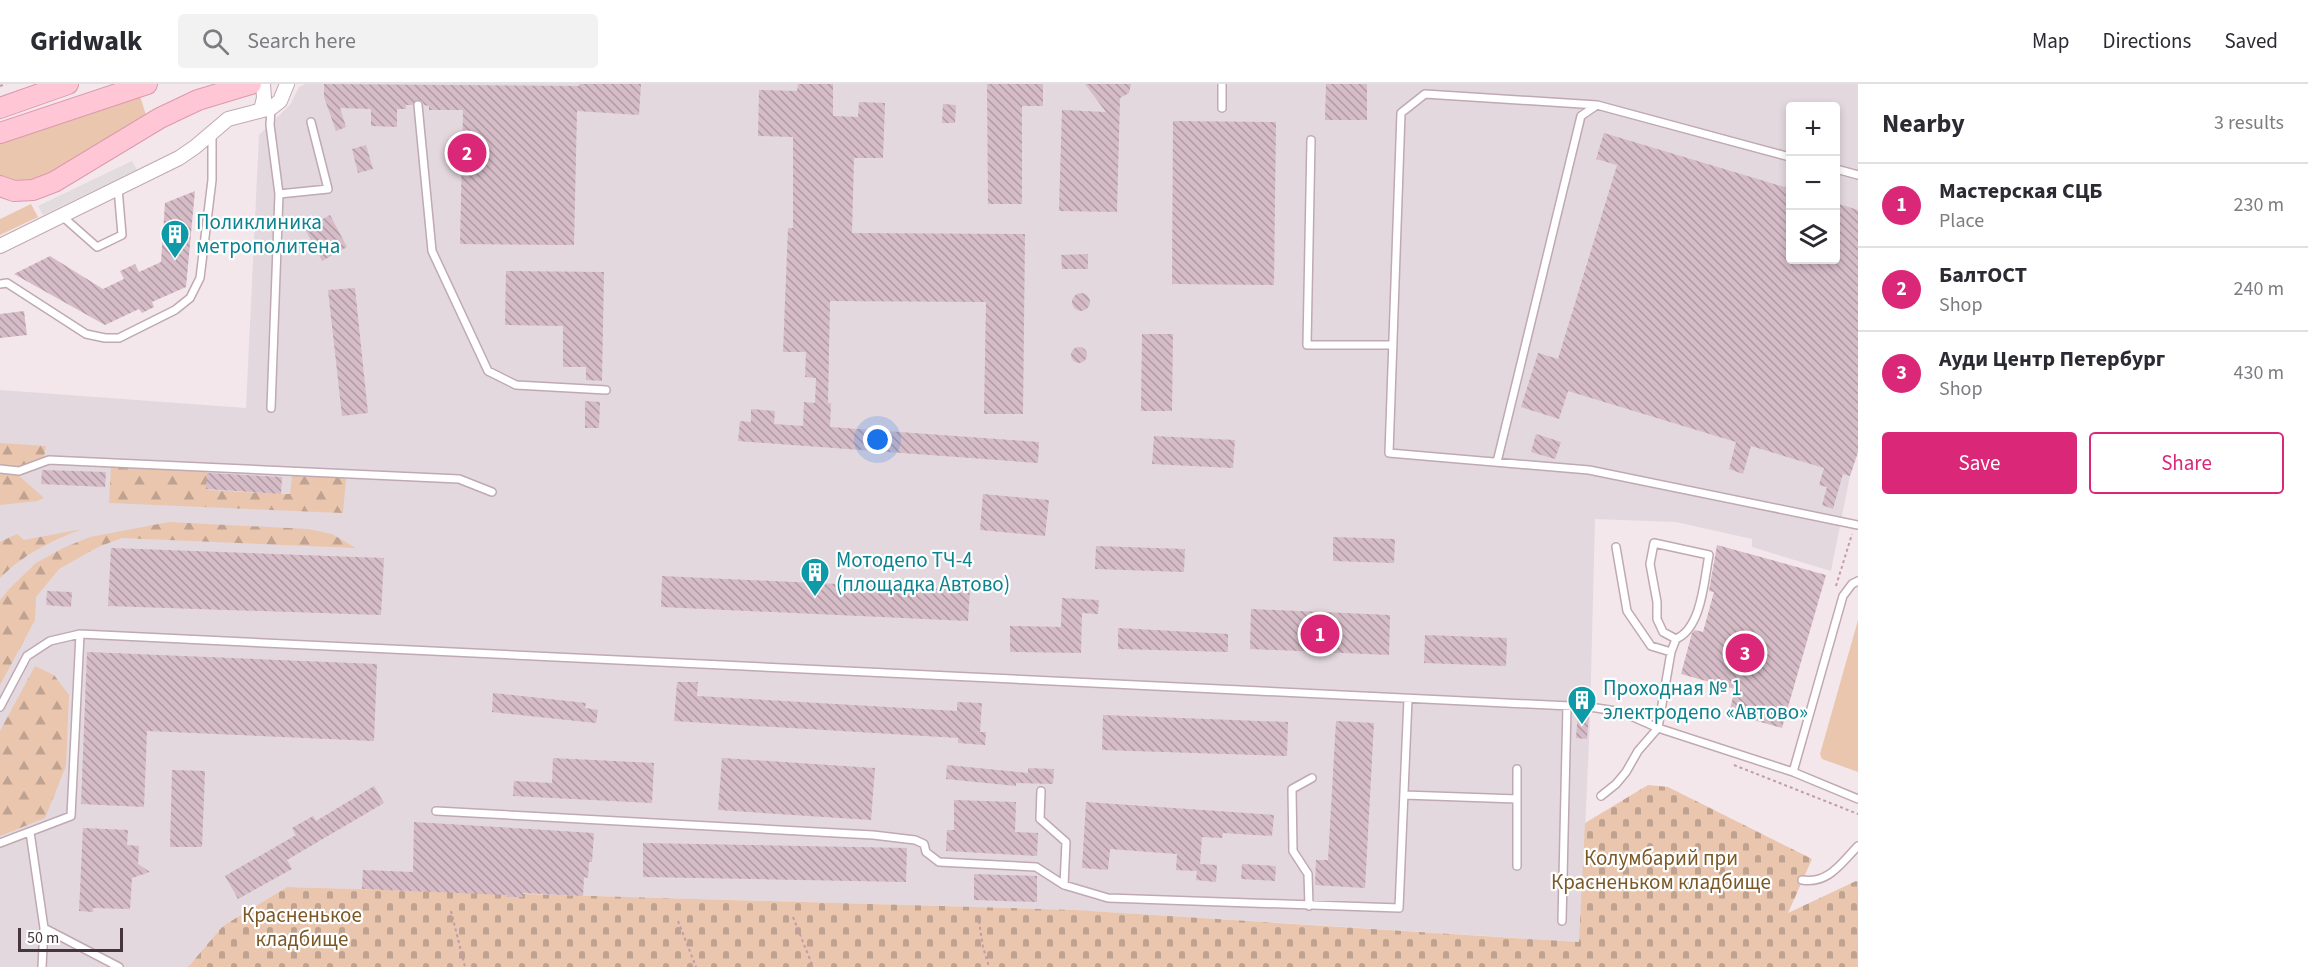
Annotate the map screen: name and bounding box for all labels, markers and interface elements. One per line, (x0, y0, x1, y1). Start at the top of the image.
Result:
search box (178, 14, 598, 68)
text: Gridwalk (30, 21, 142, 61)
icon: search (199, 25, 232, 58)
text: Search here (247, 25, 356, 57)
text: Map (2032, 26, 2070, 56)
text: Directions (2103, 26, 2191, 56)
text: Saved (2224, 26, 2278, 56)
map controls (1786, 102, 1840, 264)
button: + (1786, 102, 1840, 156)
text: Nearby (1882, 105, 1965, 142)
text: 3 results (2214, 109, 2284, 137)
pin: 2 (448, 130, 486, 176)
button: − (1786, 156, 1840, 210)
text: Мастерская СЦБ (1939, 175, 2103, 207)
text: 1 (1896, 191, 1907, 219)
text: 230 m (2234, 191, 2284, 219)
place label: Поликлиника метрополитена (196, 207, 340, 261)
text: Place (1939, 207, 1984, 235)
button: layers (1786, 210, 1840, 264)
building icon: Поликлиника метрополитена (159, 218, 191, 260)
text: БалтОСТ (1939, 259, 2027, 291)
text: 2 (1896, 275, 1907, 303)
text: 240 m (2234, 275, 2284, 303)
text: Shop (1939, 291, 1983, 319)
text: Ауди Центр Петербург (1939, 343, 2165, 375)
text: 3 (1896, 359, 1907, 387)
text: 430 m (2234, 359, 2284, 387)
text: Shop (1939, 375, 1983, 403)
your location (863, 425, 892, 454)
button: Save (1882, 432, 2077, 494)
button: Share (2089, 432, 2284, 494)
place label: Мотодепо ТЧ-4 (площадка Автово) (836, 545, 1010, 599)
building icon: Мотодепо ТЧ-4 (площадка Автово) (799, 556, 831, 598)
pin: 1 (1300, 612, 1340, 656)
pin: 3 (1726, 630, 1764, 676)
place label: Проходная № 1 электродепо «Автово» (1603, 673, 1808, 727)
building icon: Проходная № 1 электродепо «Автово» (1566, 684, 1598, 726)
park label: Колумбарий при Красненьком кладбище (1551, 843, 1771, 897)
park label: Красненькое кладбище (242, 900, 362, 954)
scale bar (18, 925, 123, 952)
text: 50 m (27, 927, 59, 949)

